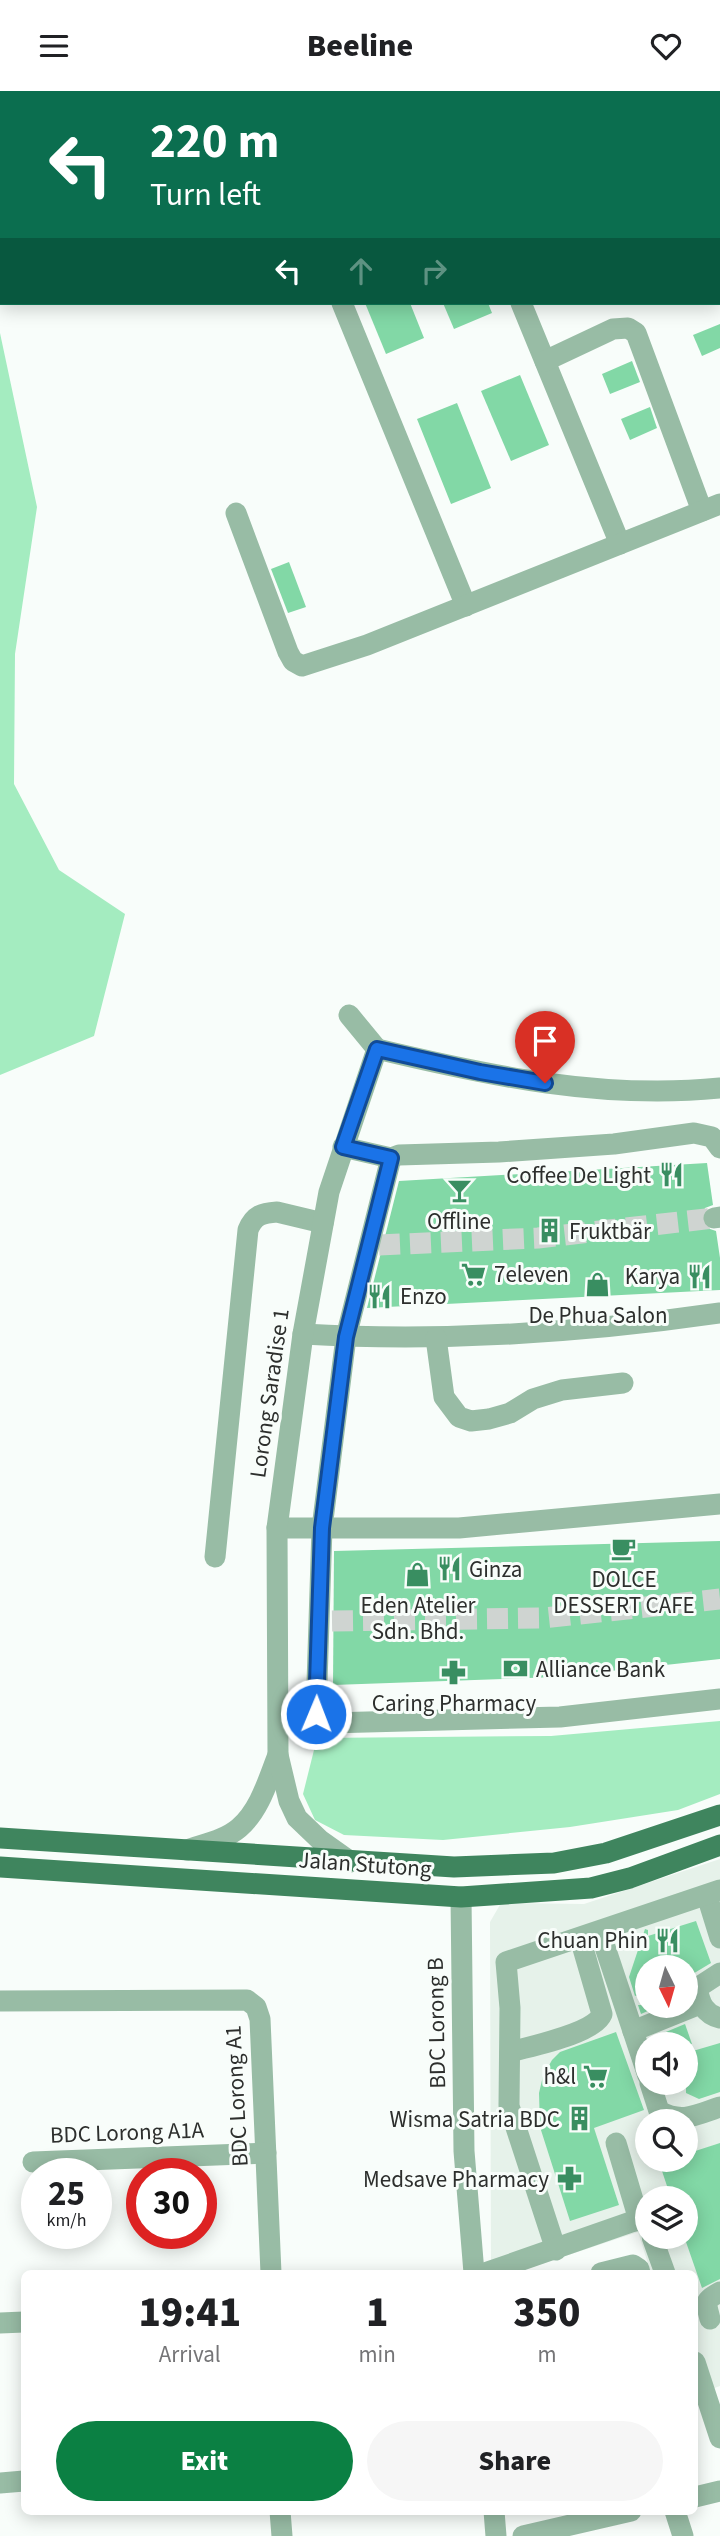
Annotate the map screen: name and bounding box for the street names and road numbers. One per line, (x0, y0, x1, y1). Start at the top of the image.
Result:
street label: Lorong Saradise 1 (241, 1306, 298, 1480)
street label: Jalan Stutong (297, 1843, 433, 1886)
street label: BDC Lorong B (419, 1957, 454, 2089)
street label: BDC Lorong A1 (216, 2024, 257, 2168)
street label: BDC Lorong A1A (49, 2113, 205, 2152)

